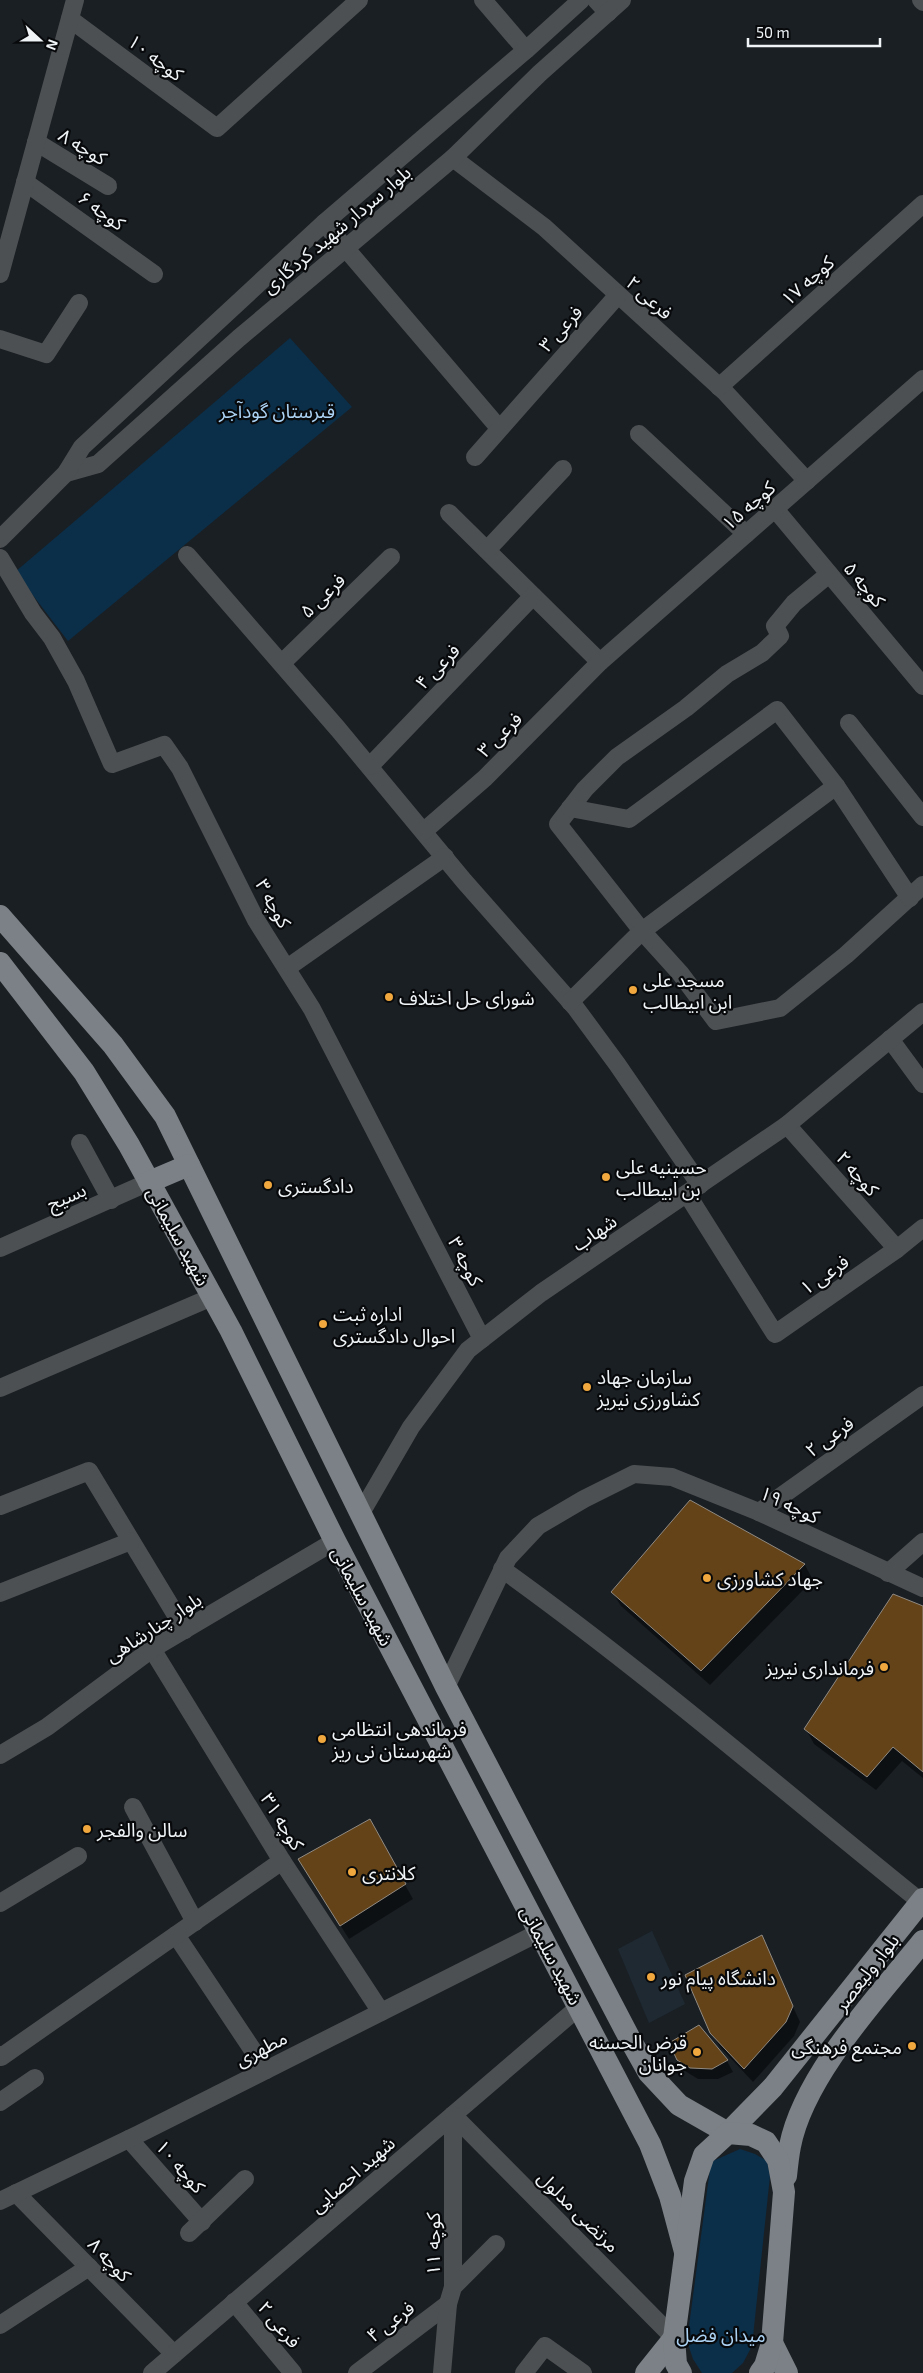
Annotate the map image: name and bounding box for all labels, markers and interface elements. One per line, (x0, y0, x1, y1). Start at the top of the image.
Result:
north arrow (15, 15, 65, 65)
scale bar (748, 15, 880, 47)
text: 50 m (756, 23, 790, 41)
street label: کوچه ۱۰ (123, 29, 189, 88)
text: N (43, 37, 62, 53)
street label: کوچه ۸ (54, 123, 112, 172)
street label: بلوار سردار شهید کردگاری (257, 160, 416, 299)
street label: کوچه ۶ (73, 185, 131, 237)
street label: کوچه ۱۷ (776, 250, 840, 311)
street label: فرعی ۲ (621, 270, 678, 324)
street label: فرعی ۳ (533, 300, 587, 357)
park label: قبرستان گودآجر (218, 399, 335, 423)
street label: کوچه ۱۵ (717, 475, 782, 536)
street label: کوچه ۵ (838, 557, 891, 614)
street label: فرعی ۵ (295, 568, 350, 623)
street label: فرعی ۴ (410, 639, 465, 694)
street label: فرعی ۳ (472, 707, 527, 762)
street label: کوچه ۳ (249, 875, 297, 933)
place label: مسجد علی ابن ابیطالب (643, 968, 732, 1014)
marker: مسجد علی ابن ابیطالب (627, 984, 639, 996)
place label: شورای حل اختلاف (399, 986, 535, 1010)
marker: شورای حل اختلاف (383, 991, 395, 1003)
street label: کوچه ۲ (830, 1146, 885, 1202)
place label: حسینیه علی بن ابیطالب (616, 1155, 707, 1201)
marker: حسینیه علی بن ابیطالب (600, 1171, 612, 1183)
place label: دادگستری (278, 1174, 354, 1198)
street label: بسیج (43, 1177, 91, 1218)
marker: دادگستری (262, 1179, 274, 1191)
street label: شهید سلیمانی (142, 1183, 216, 1290)
street label: شهاب (567, 1209, 621, 1256)
street label: کوچه ۳ (442, 1232, 489, 1292)
street label: فرعی ۱ (795, 1249, 853, 1300)
place label: اداره ثبت احوال دادگستری (333, 1302, 455, 1348)
marker: اداره ثبت احوال دادگستری (317, 1318, 329, 1330)
place label: سازمان جهاد کشاورزی نیریز (596, 1365, 701, 1411)
marker: سازمان جهاد کشاورزی نیریز (581, 1381, 593, 1393)
street label: فرعی ۲ (800, 1411, 858, 1462)
street label: کوچه ۱۹ (756, 1480, 825, 1530)
street label: شهید سلیمانی (326, 1542, 399, 1650)
place label: جهاد کشاورزی (717, 1567, 823, 1591)
marker: جهاد کشاورزی (701, 1572, 713, 1584)
street label: بلوار چنارشاهی (100, 1587, 207, 1668)
place label: فرمانداری نیریز (764, 1656, 874, 1680)
marker: فرمانداری نیریز (878, 1661, 890, 1673)
place label: فرماندهی انتظامی شهرستان نی ریز (331, 1717, 467, 1763)
marker: فرماندهی انتظامی شهرستان نی ریز (316, 1733, 328, 1745)
street label: کوچه ۳۱ (255, 1788, 310, 1856)
place label: سالن والفجر (96, 1818, 187, 1842)
marker: سالن والفجر (81, 1823, 93, 1835)
place label: کلانتری (362, 1861, 417, 1885)
marker: کلانتری (346, 1866, 358, 1878)
street label: شهید سلیمانی (515, 1901, 588, 2009)
street label: بلوار ولیعصر (828, 1929, 904, 2017)
place label: دانشگاه پیام نور (660, 1966, 776, 1993)
marker: دانشگاه پیام نور (645, 1971, 657, 1983)
street label: مطهری (231, 2025, 291, 2072)
place label: قرض الحسنه جوانان (589, 2030, 687, 2076)
place label: مجتمع فرهنگی (791, 2035, 902, 2062)
marker: مجتمع فرهنگی (906, 2040, 918, 2052)
marker: قرض الحسنه جوانان (691, 2046, 703, 2058)
street label: شهید احصایی (305, 2131, 400, 2218)
street label: کوچه ۱۰ (150, 2135, 211, 2200)
street label: مرتضی مدلول (533, 2165, 625, 2257)
street label: کوچه ۱۱ (421, 2211, 446, 2276)
street label: کوچه ۸ (82, 2232, 137, 2288)
street label: فرعی ۲ (253, 2296, 306, 2353)
street label: فرعی ۴ (361, 2296, 419, 2347)
park label: میدان فضل (676, 2323, 766, 2347)

